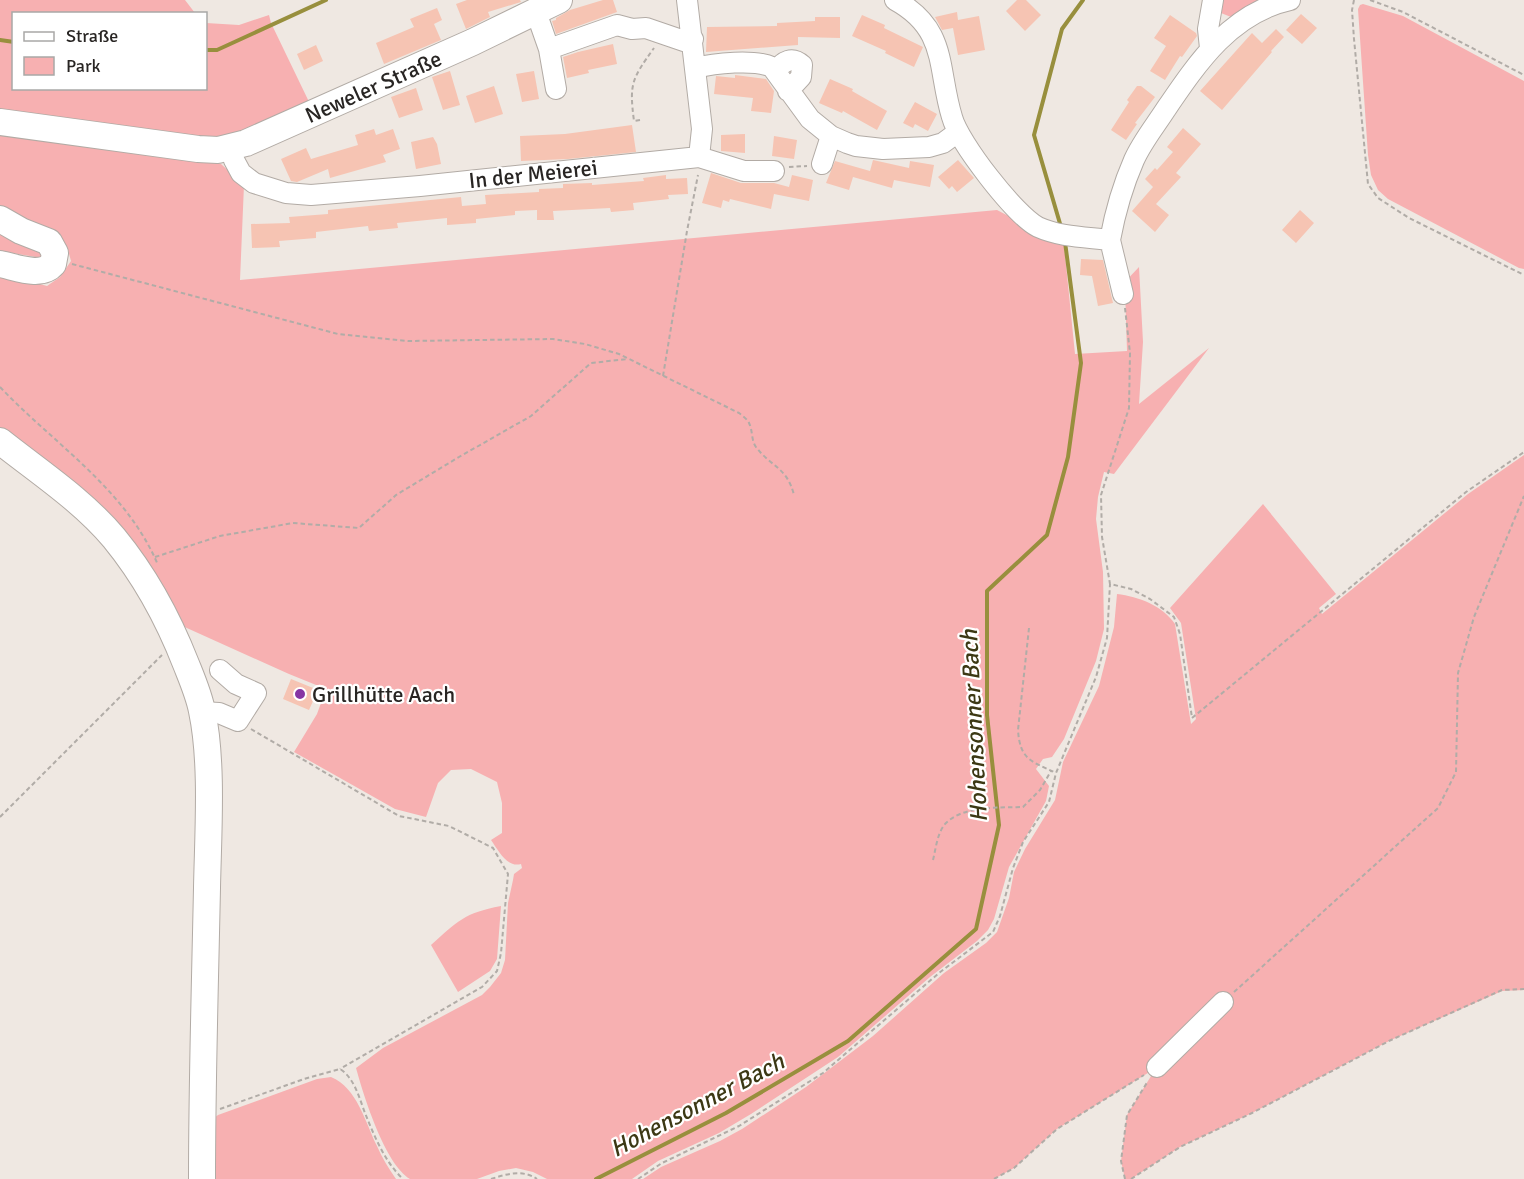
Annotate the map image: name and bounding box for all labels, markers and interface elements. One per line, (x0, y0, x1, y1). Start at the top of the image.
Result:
legend (12, 12, 207, 90)
text: Straße (66, 25, 118, 47)
street label: Neweler Straße (301, 44, 446, 128)
text: Park (66, 55, 101, 77)
street label: In der Meierei (467, 154, 599, 194)
water label: Hohensonner Bach (954, 628, 994, 823)
place label: Grillhütte Aach (312, 681, 455, 708)
marker: Grillhütte Aach (293, 687, 307, 701)
water label: Hohensonner Bach (605, 1046, 790, 1164)

